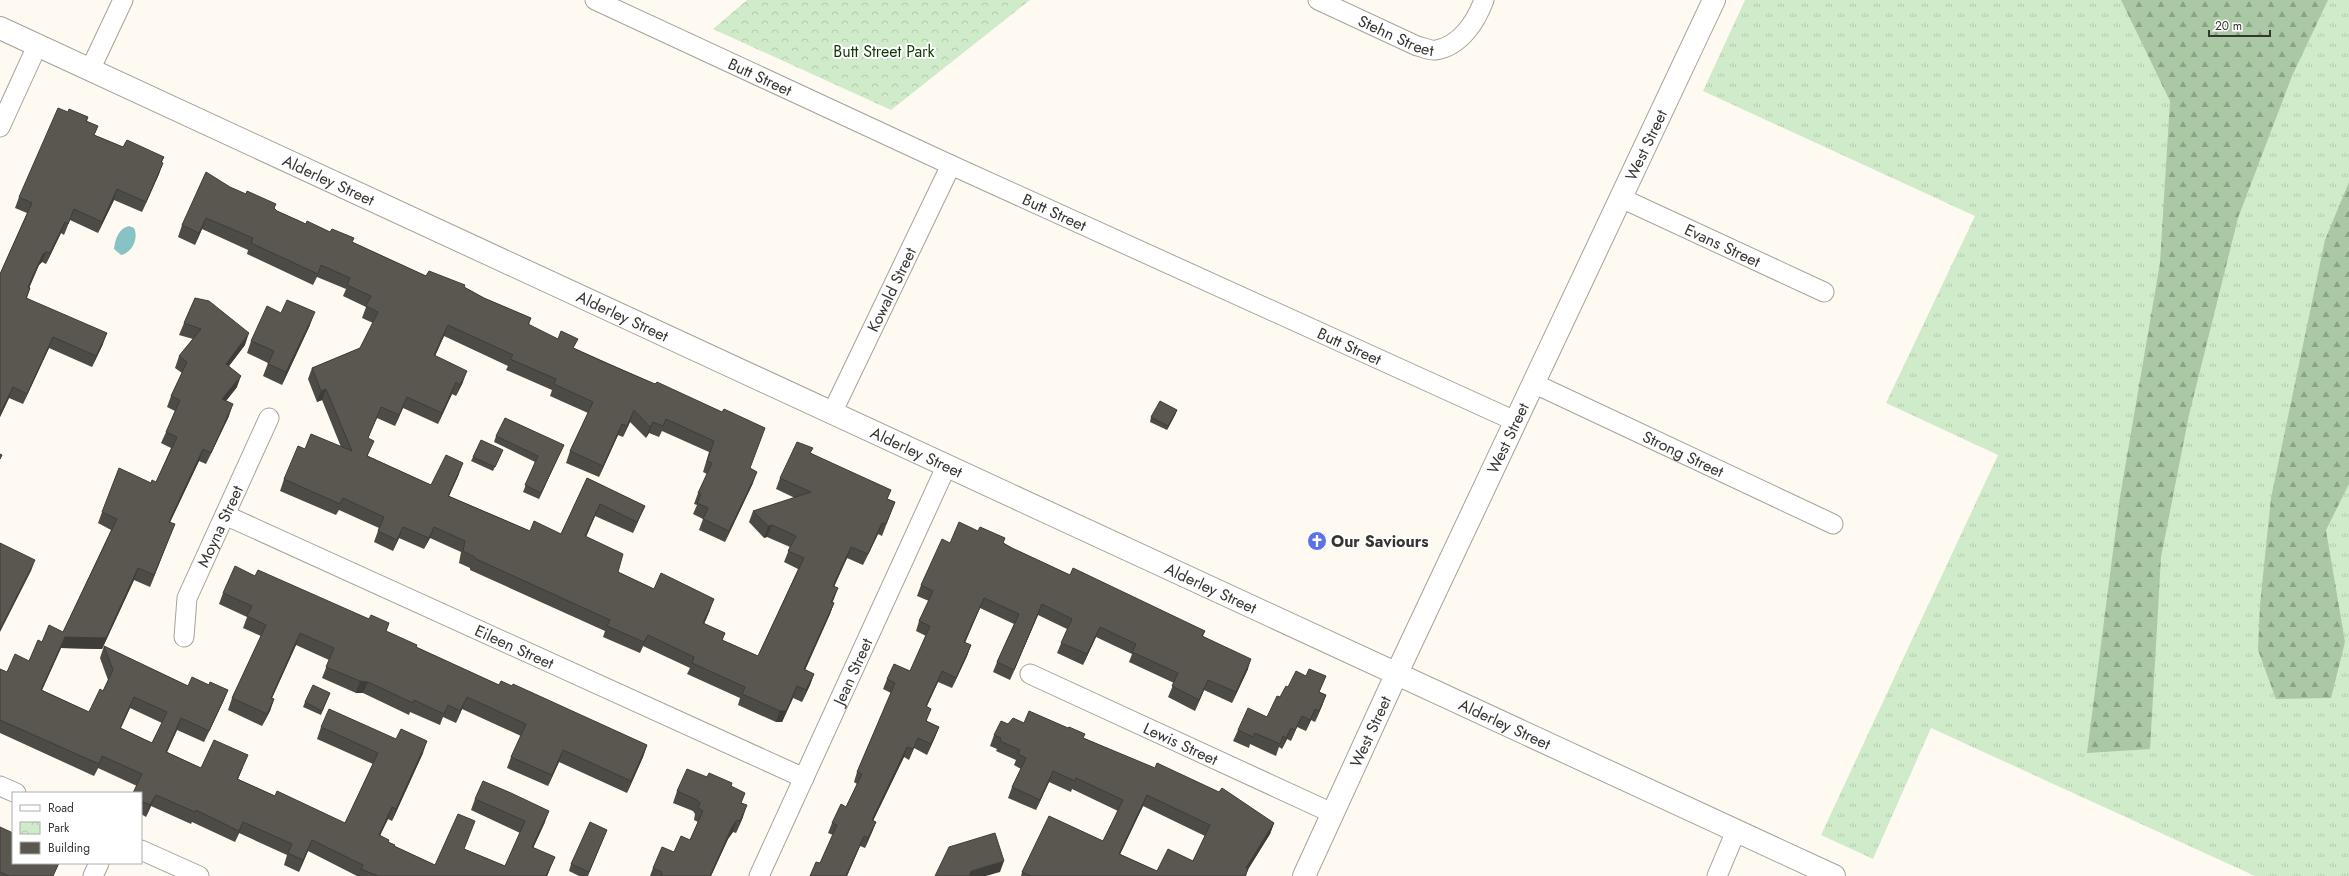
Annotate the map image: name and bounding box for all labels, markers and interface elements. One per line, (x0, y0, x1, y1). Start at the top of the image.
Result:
street label: Stehn Street (1354, 9, 1435, 62)
scale bar (2209, 12, 2270, 38)
text: 20 m (2215, 17, 2242, 35)
park label: Butt Street Park (833, 40, 936, 63)
street label: Butt Street (724, 52, 796, 102)
street label: West Street (1620, 106, 1673, 184)
street label: Alderley Street (279, 149, 378, 212)
street label: Butt Street (1019, 188, 1090, 237)
street label: Evans Street (1681, 218, 1764, 273)
street label: Kowald Street (862, 243, 922, 336)
street label: Alderley Street (573, 285, 672, 348)
street label: Butt Street (1314, 322, 1385, 371)
street label: West Street (1481, 399, 1535, 478)
street label: Alderley Street (867, 421, 966, 484)
street label: Strong Street (1639, 425, 1728, 483)
street label: Moyna Street (192, 482, 249, 571)
church icon: Our Saviours (1306, 530, 1328, 552)
place label: Our Saviours (1331, 530, 1429, 553)
street label: Alderley Street (1161, 557, 1260, 620)
street label: Eileen Street (471, 619, 558, 675)
street label: Jean Street (827, 634, 878, 711)
street label: West Street (1344, 692, 1397, 771)
street label: Alderley Street (1455, 693, 1555, 756)
street label: Lewis Street (1140, 717, 1222, 771)
legend (12, 792, 142, 864)
text: Road (48, 799, 74, 817)
text: Park (48, 819, 70, 837)
text: Building (48, 839, 90, 857)

